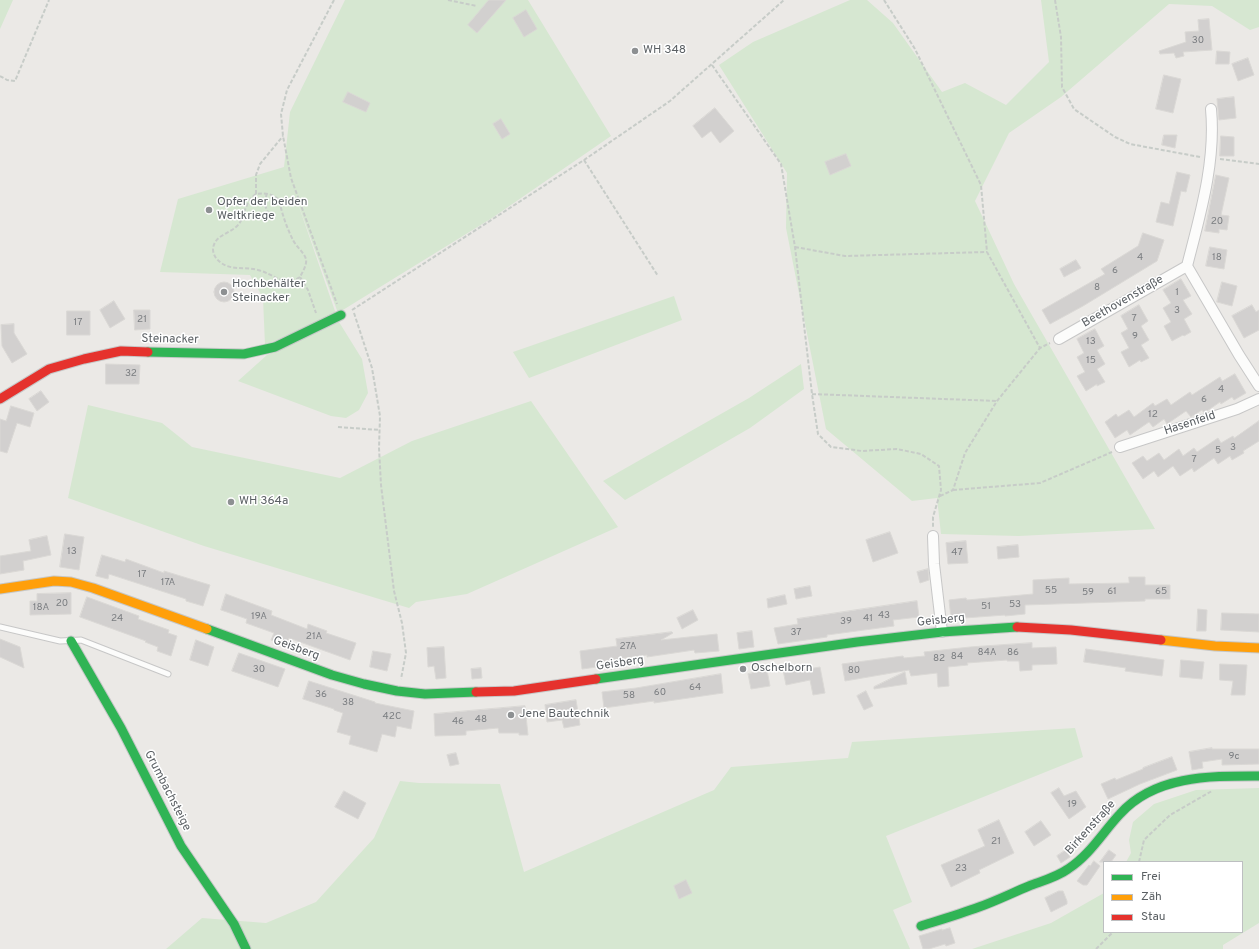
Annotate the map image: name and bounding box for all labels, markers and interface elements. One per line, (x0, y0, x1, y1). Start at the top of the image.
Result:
house number: 30 (1192, 35, 1204, 47)
place label: WH 348 (643, 44, 686, 58)
marker: WH 348 (630, 46, 640, 56)
place label: Opfer der beiden Weltkriege (217, 196, 308, 224)
marker: Opfer der beiden Weltkriege (204, 205, 214, 215)
house number: 20 (1211, 216, 1223, 228)
house number: 4 (1137, 252, 1143, 264)
house number: 18 (1212, 252, 1222, 264)
house number: 6 (1112, 265, 1118, 277)
street label: Beethovenstraße (1080, 273, 1166, 331)
place label: Hochbehälter Steinacker (232, 278, 305, 306)
house number: 8 (1094, 282, 1100, 294)
marker: Hochbehälter Steinacker (219, 287, 229, 297)
house number: 1 (1175, 287, 1179, 299)
house number: 3 (1174, 305, 1180, 317)
house number: 7 (1131, 313, 1137, 325)
house number: 21 (137, 314, 147, 326)
house number: 17 (74, 317, 82, 329)
house number: 9 (1132, 331, 1138, 343)
street label: Steinacker (141, 332, 199, 348)
house number: 13 (1086, 336, 1096, 348)
house number: 15 (1086, 355, 1096, 367)
house number: 32 (125, 368, 137, 380)
house number: 4 (1218, 384, 1224, 396)
house number: 6 (1201, 394, 1207, 406)
house number: 12 (1148, 409, 1158, 421)
street label: Hasenfeld (1162, 409, 1218, 439)
house number: 3 (1230, 442, 1236, 454)
house number: 5 (1215, 445, 1221, 457)
house number: 7 (1191, 454, 1197, 466)
place label: WH 364a (239, 495, 288, 509)
marker: WH 364a (226, 497, 236, 507)
house number: 13 (67, 546, 77, 558)
house number: 47 (951, 547, 963, 559)
house number: 17 (138, 569, 146, 581)
house number: 17A (161, 577, 175, 589)
house number: 55 (1045, 585, 1057, 597)
house number: 61 (1107, 586, 1117, 598)
house number: 65 (1155, 586, 1167, 598)
house number: 59 (1082, 587, 1094, 599)
house number: 20 (56, 598, 68, 610)
house number: 53 (1009, 599, 1021, 611)
house number: 51 (981, 601, 991, 613)
house number: 18A (33, 602, 49, 614)
house number: 43 (878, 610, 890, 622)
house number: 19A (251, 611, 267, 623)
street label: Geisberg (916, 611, 966, 631)
house number: 24 (111, 613, 123, 625)
house number: 41 (863, 613, 873, 625)
house number: 39 (840, 616, 852, 628)
house number: 37 (790, 627, 802, 639)
house number: 21A (306, 631, 322, 643)
street label: Geisberg (271, 634, 321, 664)
house number: 27A (620, 641, 636, 653)
house number: 84A (978, 647, 996, 659)
house number: 86 (1007, 647, 1019, 659)
house number: 84 (951, 651, 963, 663)
house number: 82 (933, 653, 945, 665)
street label: Geisberg (595, 654, 645, 674)
place label: Oschelborn (751, 662, 812, 676)
house number: 30 (253, 664, 265, 676)
marker: Oschelborn (738, 664, 748, 674)
house number: 80 (848, 665, 860, 677)
house number: 64 (689, 682, 701, 694)
house number: 60 (654, 687, 666, 699)
house number: 36 (315, 689, 327, 701)
house number: 58 (623, 690, 635, 702)
house number: 38 (342, 697, 354, 709)
place label: Jene Bautechnik (519, 708, 610, 722)
marker: Jene Bautechnik (506, 710, 516, 720)
house number: 42C (383, 711, 401, 723)
house number: 48 (475, 714, 487, 726)
house number: 46 (452, 716, 464, 728)
street label: Grumbachsteige (140, 748, 194, 834)
house number: 9c (1229, 751, 1239, 763)
street label: Birkenstraße (1063, 798, 1119, 858)
house number: 19 (1067, 799, 1077, 811)
house number: 21 (991, 836, 1001, 848)
legend (1103, 861, 1243, 933)
house number: 23 (955, 863, 967, 875)
text: Frei (1141, 869, 1161, 885)
text: Zäh (1141, 889, 1162, 905)
text: Stau (1141, 909, 1166, 925)

